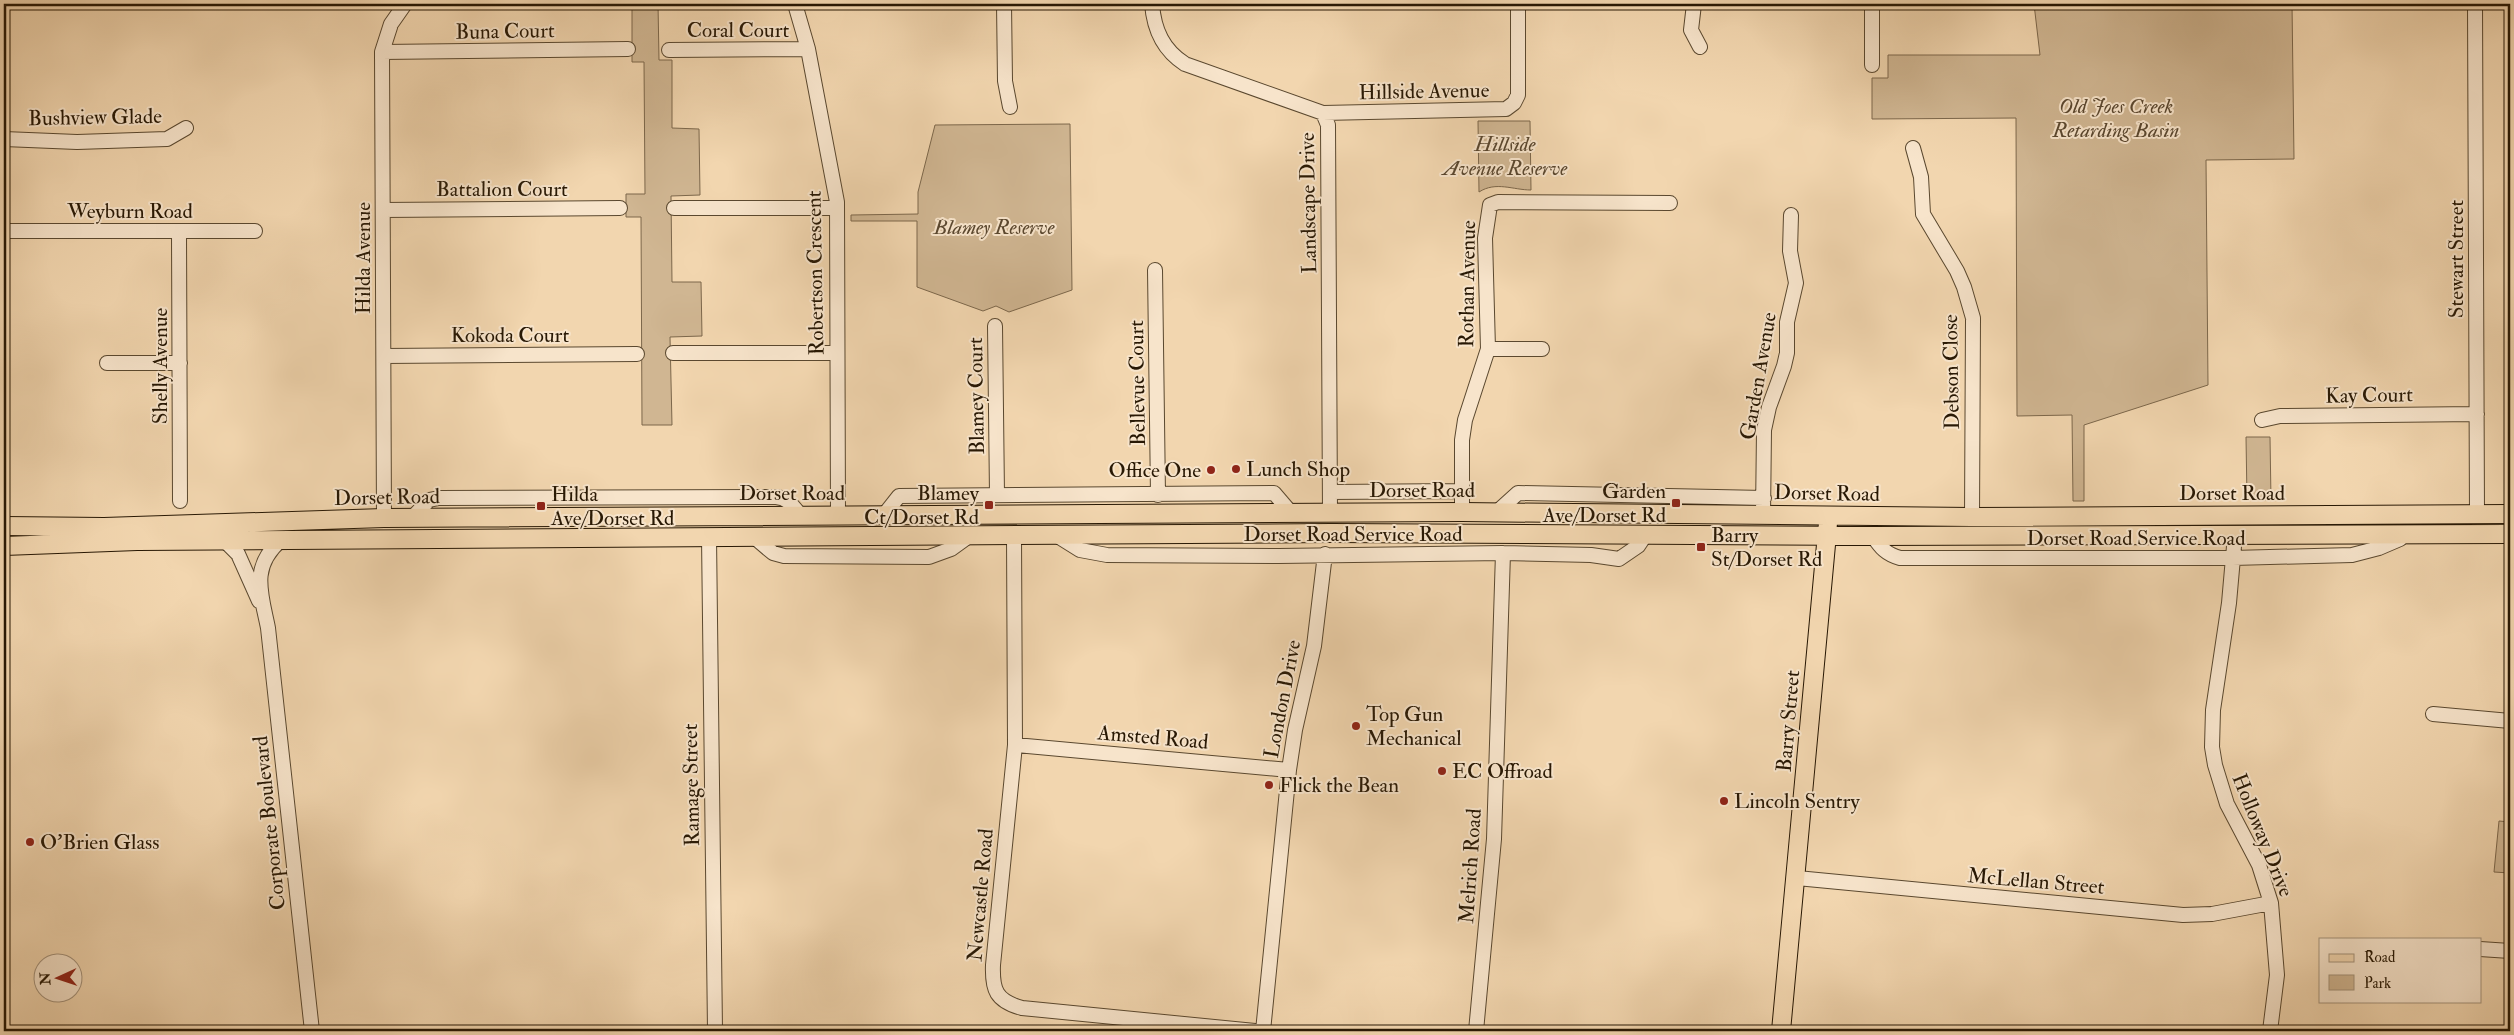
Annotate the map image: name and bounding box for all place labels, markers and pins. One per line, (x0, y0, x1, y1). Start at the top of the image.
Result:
place label: Lunch Shop (1246, 456, 1350, 483)
place label: Office One (1109, 457, 1201, 484)
marker: Lunch Shop (1230, 463, 1242, 475)
marker: Office One (1205, 464, 1217, 476)
place label: Garden Ave/Dorset Rd (1542, 478, 1667, 529)
place label: Blamey Ct/Dorset Rd (864, 480, 980, 531)
place label: Hilda Ave/Dorset Rd (550, 481, 675, 532)
marker: Garden Ave/Dorset Rd (1670, 497, 1682, 509)
marker: Blamey Ct/Dorset Rd (983, 499, 995, 511)
marker: Hilda Ave/Dorset Rd (535, 500, 547, 512)
place label: Barry St/Dorset Rd (1711, 522, 1823, 573)
marker: Barry St/Dorset Rd (1695, 541, 1707, 553)
place label: Top Gun Mechanical (1366, 701, 1462, 752)
marker: Top Gun Mechanical (1350, 720, 1362, 732)
place label: EC Offroad (1452, 758, 1554, 785)
marker: EC Offroad (1436, 765, 1448, 777)
place label: Flick the Bean (1279, 772, 1399, 799)
marker: Flick the Bean (1263, 779, 1275, 791)
place label: Lincoln Sentry (1734, 788, 1860, 815)
marker: Lincoln Sentry (1718, 795, 1730, 807)
place label: O'Brien Glass (40, 829, 159, 856)
marker: O'Brien Glass (24, 836, 36, 848)

